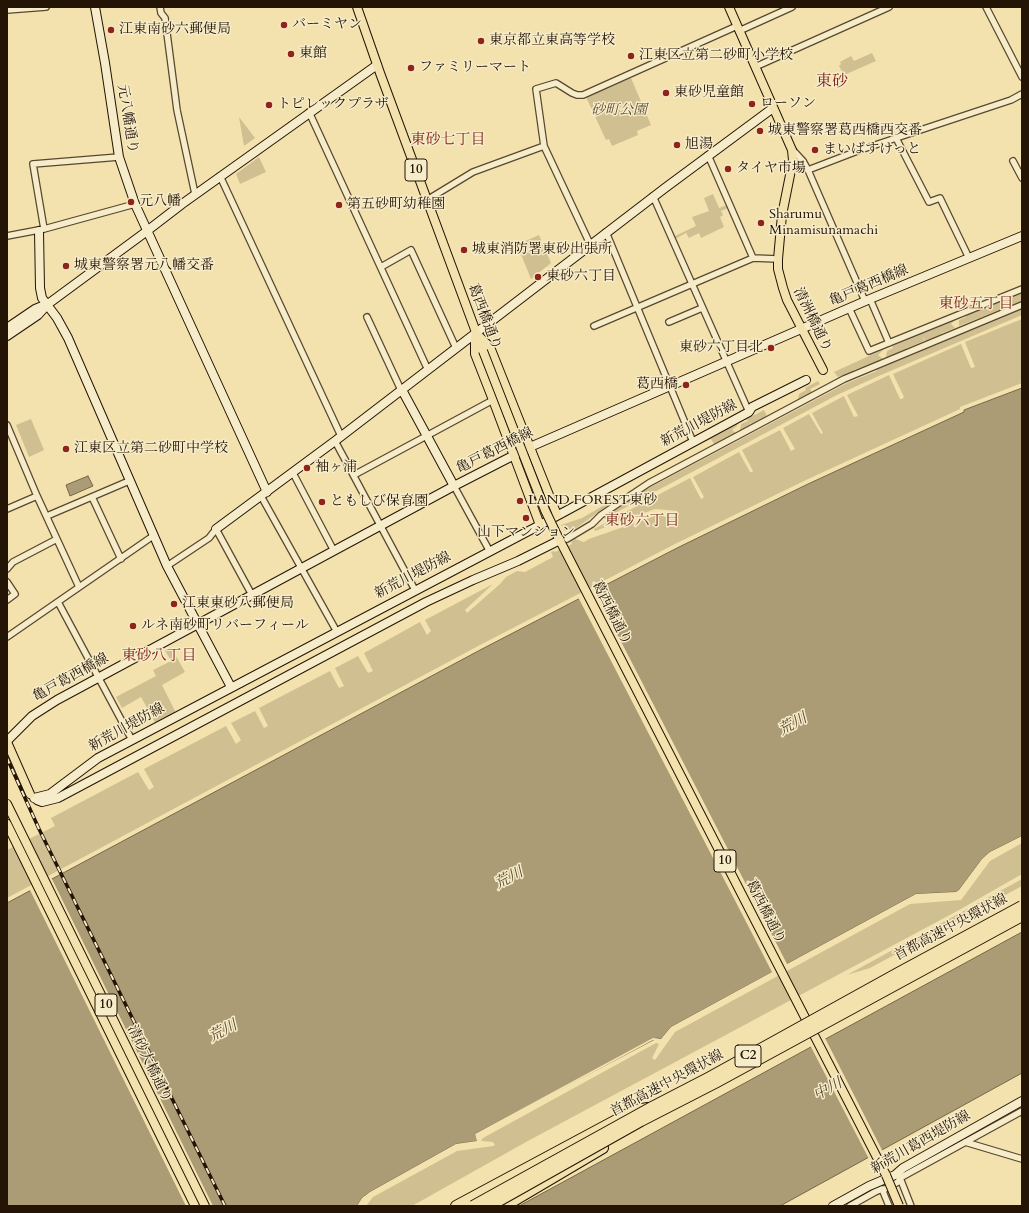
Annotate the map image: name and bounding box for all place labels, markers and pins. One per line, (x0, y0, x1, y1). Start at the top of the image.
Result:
place label: バーミヤン (292, 17, 362, 33)
marker: バーミヤン (279, 20, 289, 30)
place label: 江東南砂六郵便局 (119, 22, 231, 38)
marker: 江東南砂六郵便局 (106, 25, 116, 35)
place label: 東京都立東高等学校 (489, 33, 615, 49)
marker: 東京都立東高等学校 (476, 36, 486, 46)
place label: 東館 (299, 46, 327, 62)
place label: 江東区立第二砂町小学校 (639, 48, 793, 64)
marker: 東館 (286, 49, 296, 59)
marker: 江東区立第二砂町小学校 (626, 51, 636, 61)
place label: ファミリーマート (419, 60, 531, 76)
marker: ファミリーマート (406, 63, 416, 73)
place label: 東砂児童館 (674, 85, 744, 101)
marker: 東砂児童館 (661, 88, 671, 98)
place label: ローソン (760, 96, 816, 112)
place label: トピレックプラザ (277, 97, 389, 113)
marker: ローソン (747, 99, 757, 109)
marker: トピレックプラザ (264, 100, 274, 110)
place label: 城東警察署葛西橋西交番 (768, 123, 922, 139)
marker: 城東警察署葛西橋西交番 (755, 126, 765, 136)
place label: 旭湯 (685, 137, 713, 153)
marker: 旭湯 (672, 140, 682, 150)
place label: まいばすけっと (823, 142, 921, 158)
marker: まいばすけっと (810, 145, 820, 155)
place label: タイヤ市場 (736, 161, 806, 177)
marker: タイヤ市場 (723, 164, 733, 174)
place label: 元八幡 (139, 194, 181, 210)
marker: 元八幡 (126, 197, 136, 207)
place label: 第五砂町幼稚園 (347, 197, 445, 213)
marker: 第五砂町幼稚園 (334, 200, 344, 210)
place label: Sharumu Minamisunamachi (769, 207, 878, 240)
marker: Sharumu Minamisunamachi (756, 218, 766, 228)
place label: 城東消防署東砂出張所 (472, 242, 612, 258)
marker: 城東消防署東砂出張所 (459, 245, 469, 255)
place label: 城東警察署元八幡交番 (74, 258, 214, 274)
marker: 城東警察署元八幡交番 (61, 261, 71, 271)
place label: 東砂六丁目 (546, 269, 616, 285)
marker: 東砂六丁目 (533, 272, 543, 282)
place label: 東砂六丁目北 (679, 340, 763, 356)
marker: 東砂六丁目北 (766, 343, 776, 353)
place label: 葛西橋 (636, 377, 678, 393)
marker: 葛西橋 (681, 380, 691, 390)
place label: 江東区立第二砂町中学校 (74, 441, 228, 457)
marker: 江東区立第二砂町中学校 (61, 444, 71, 454)
place label: 袖ヶ浦 (315, 460, 357, 476)
marker: 袖ヶ浦 (302, 463, 312, 473)
place label: LAND FOREST東砂 (528, 493, 657, 509)
place label: ともしび保育園 (330, 494, 428, 510)
marker: LAND FOREST東砂 (515, 496, 525, 506)
marker: ともしび保育園 (317, 497, 327, 507)
marker: 山下マンション (521, 513, 531, 523)
place label: 山下マンション (477, 525, 575, 541)
place label: 江東東砂八郵便局 (182, 596, 294, 612)
marker: 江東東砂八郵便局 (169, 599, 179, 609)
place label: ルネ南砂町リバーフィール (141, 618, 309, 634)
marker: ルネ南砂町リバーフィール (128, 621, 138, 631)

